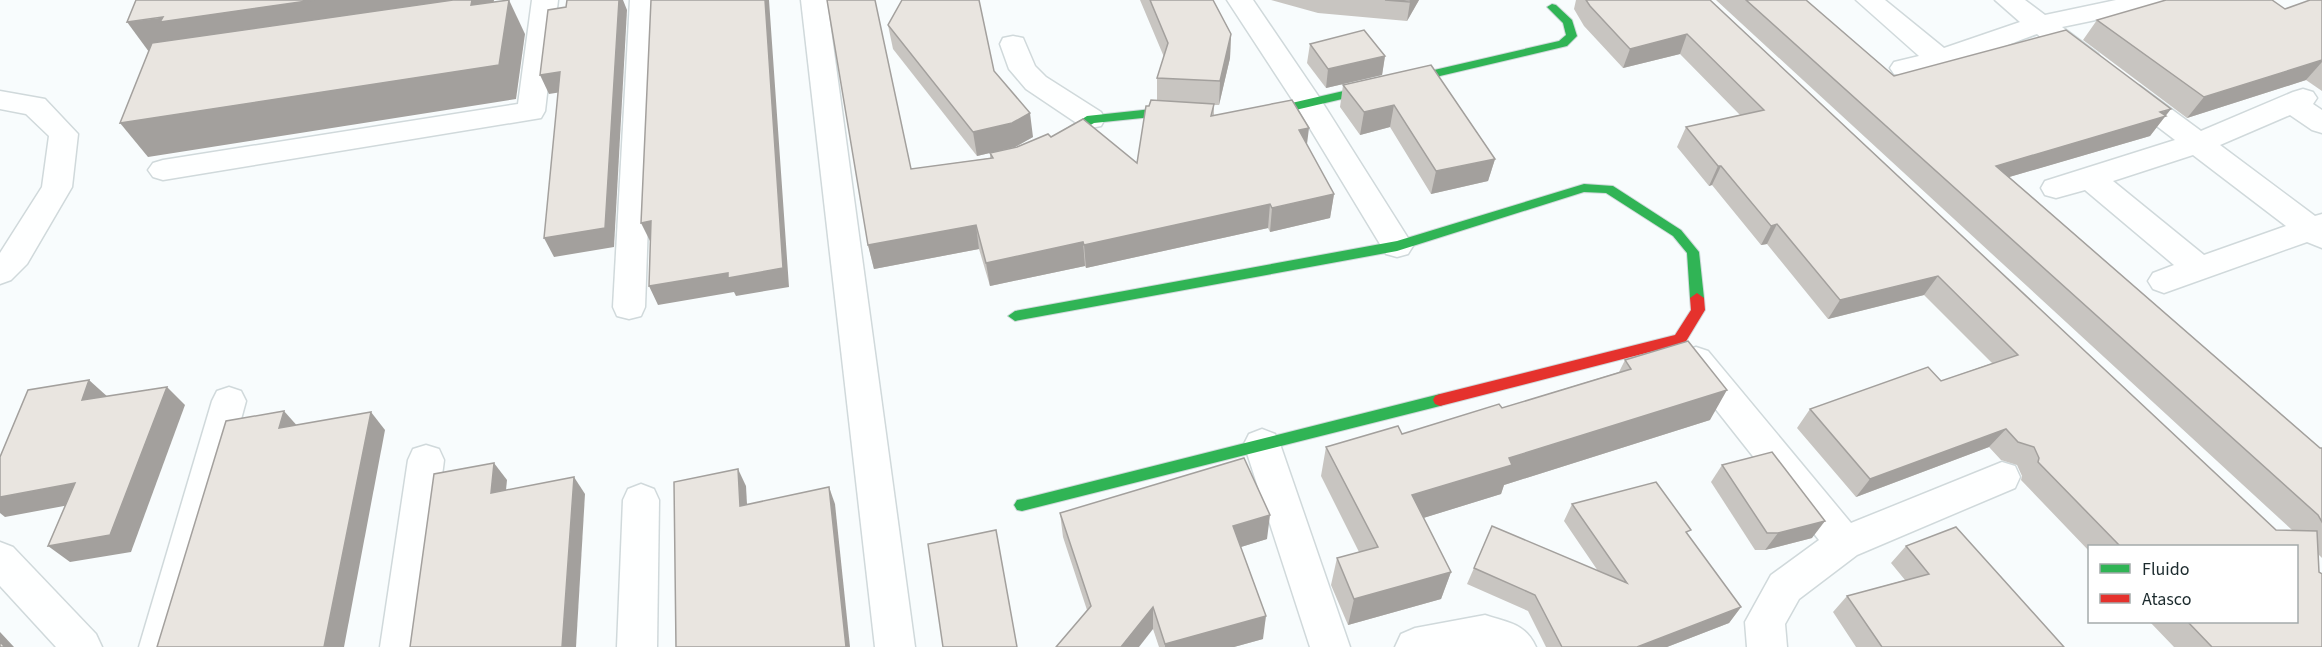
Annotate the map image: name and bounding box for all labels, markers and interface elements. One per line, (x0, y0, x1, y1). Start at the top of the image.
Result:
legend (2088, 545, 2298, 623)
text: Fluido (2142, 557, 2189, 582)
text: Atasco (2142, 587, 2191, 612)

